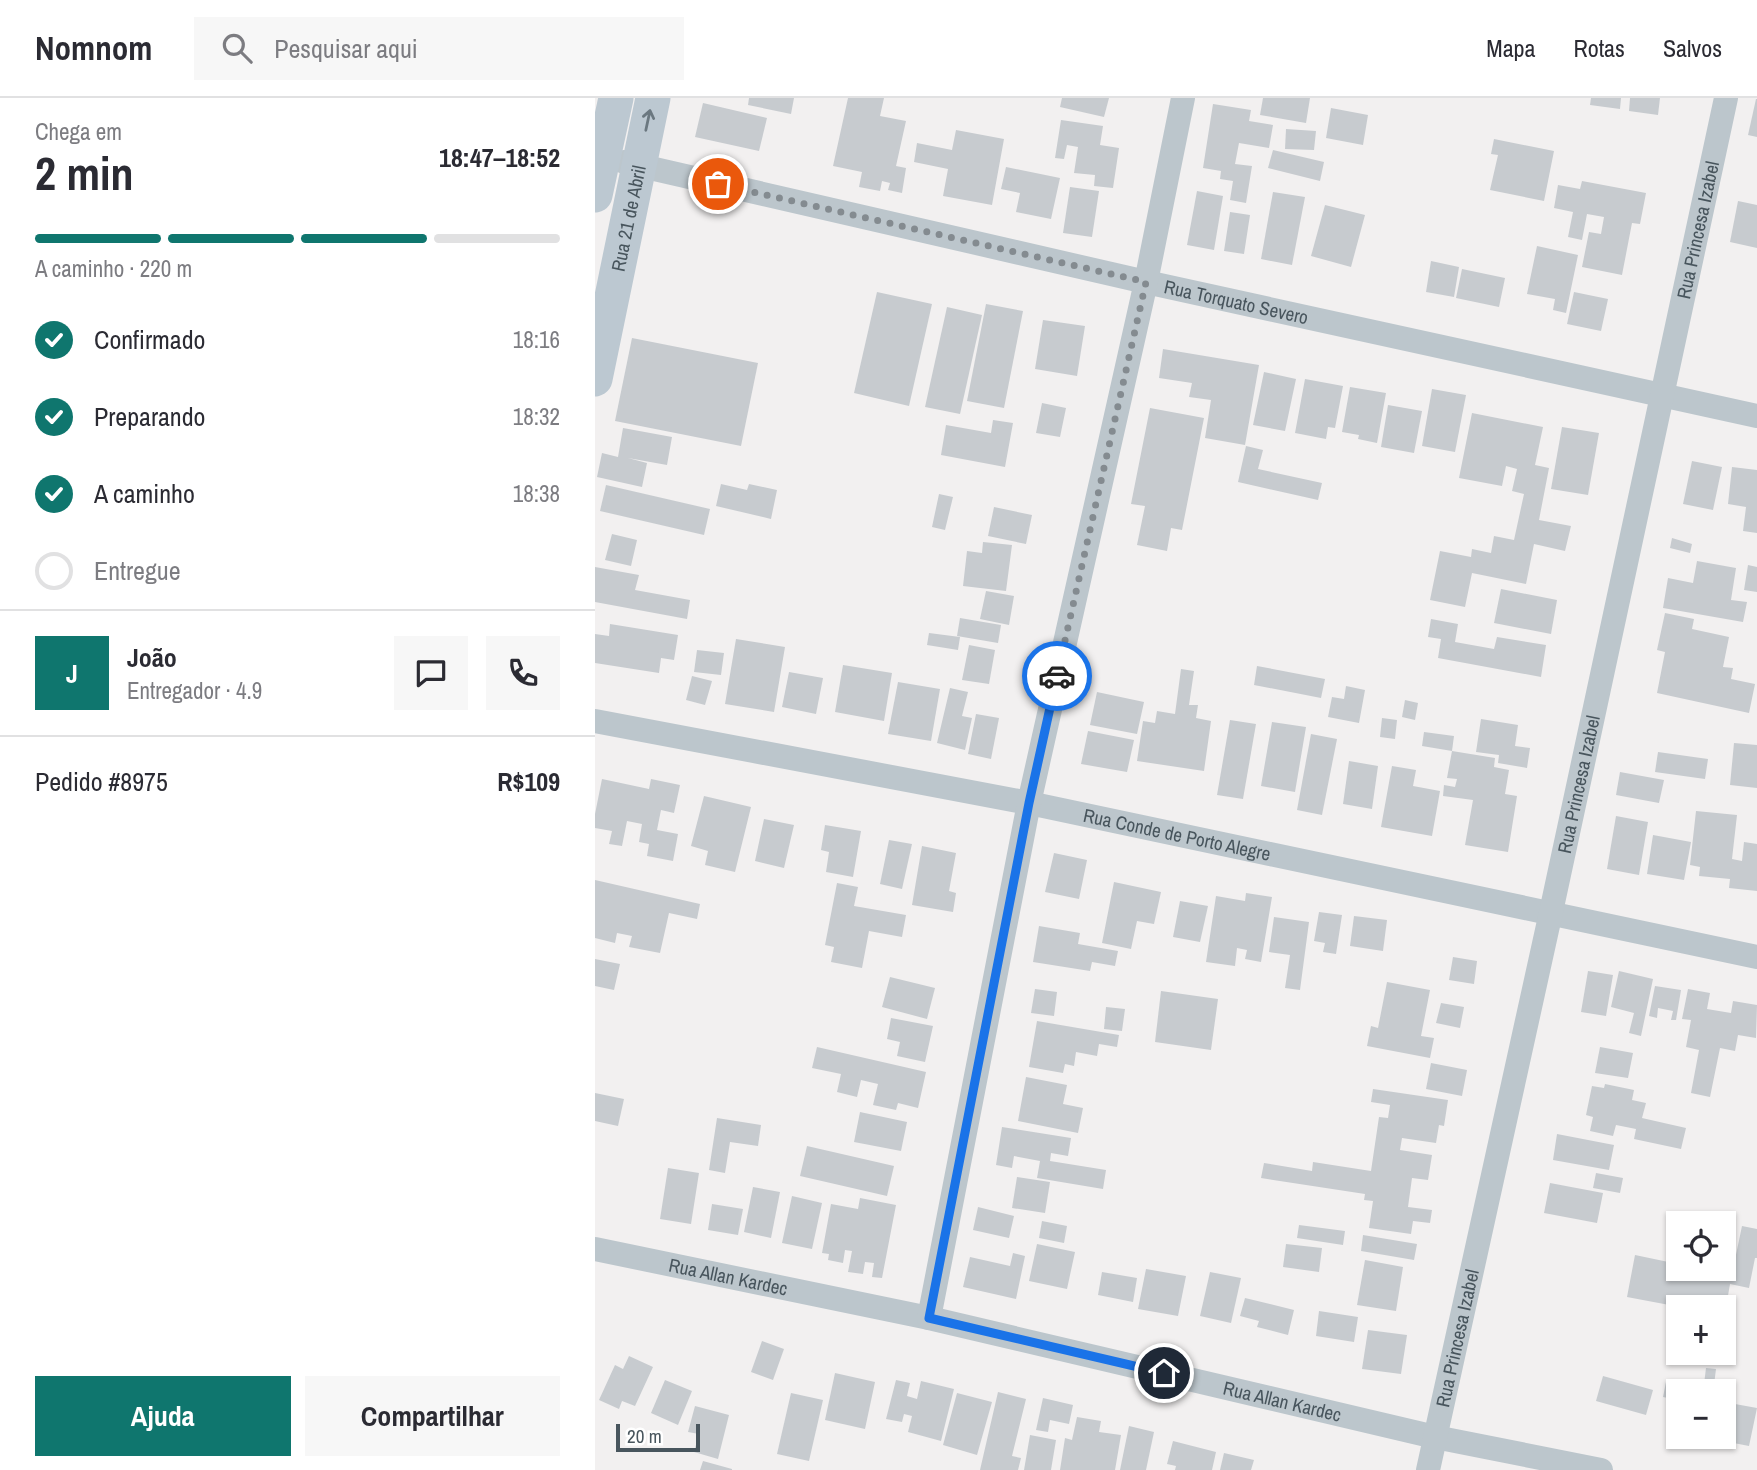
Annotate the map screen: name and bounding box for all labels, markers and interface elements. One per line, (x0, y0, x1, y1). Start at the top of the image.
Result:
search box (194, 17, 684, 80)
text: Nomnom (35, 26, 152, 70)
icon: search (218, 29, 256, 67)
text: Pesquisar aqui (274, 31, 418, 66)
text: Mapa (1486, 32, 1536, 64)
text: Rotas (1574, 32, 1625, 64)
text: Salvos (1663, 32, 1722, 64)
one-way arrow (642, 109, 656, 132)
text: Chega em (35, 116, 122, 147)
text: 18:47–18:52 (439, 140, 560, 175)
text: 2 min (35, 142, 134, 204)
pin (688, 154, 748, 214)
street label: Rua Princesa Izabel (1670, 159, 1725, 301)
street label: Rua 21 de Abril (605, 163, 652, 274)
icon: bag (699, 165, 737, 203)
text: A caminho · 220 m (35, 253, 192, 284)
street label: Rua Torquato Severo (1162, 273, 1311, 330)
icon: check (35, 321, 73, 359)
text: Confirmado (94, 322, 205, 357)
text: 18:16 (513, 324, 560, 355)
icon: check (35, 398, 73, 436)
text: Preparando (94, 399, 205, 434)
text: 18:32 (513, 401, 560, 432)
icon: check (35, 475, 73, 513)
text: A caminho (94, 476, 195, 511)
text: 18:38 (513, 478, 560, 509)
text: Entregue (94, 553, 181, 588)
button: chat (394, 636, 468, 710)
button: phone (486, 636, 560, 710)
text: João (127, 640, 177, 675)
courier (1022, 641, 1092, 711)
text: J (66, 656, 78, 691)
icon: car (1038, 657, 1076, 695)
text: Entregador · 4.9 (127, 675, 262, 706)
street label: Rua Princesa Izabel (1551, 713, 1606, 856)
text: Pedido #8975 (35, 764, 168, 799)
text: R$109 (497, 764, 560, 799)
street label: Rua Conde de Porto Alegre (1081, 802, 1273, 867)
map controls (1666, 1211, 1736, 1449)
button: locate (1666, 1211, 1736, 1281)
street label: Rua Allan Kardec (667, 1252, 790, 1301)
street label: Rua Princesa Izabel (1429, 1267, 1485, 1410)
button: + (1666, 1295, 1736, 1365)
pin (1134, 1343, 1194, 1403)
icon: home (1145, 1354, 1183, 1392)
street label: Rua Allan Kardec (1221, 1375, 1344, 1428)
button: Ajuda (35, 1376, 291, 1456)
button: Compartilhar (305, 1376, 560, 1456)
button: − (1666, 1379, 1736, 1449)
scale bar (616, 1421, 700, 1453)
text: 20 m (627, 1423, 662, 1449)

